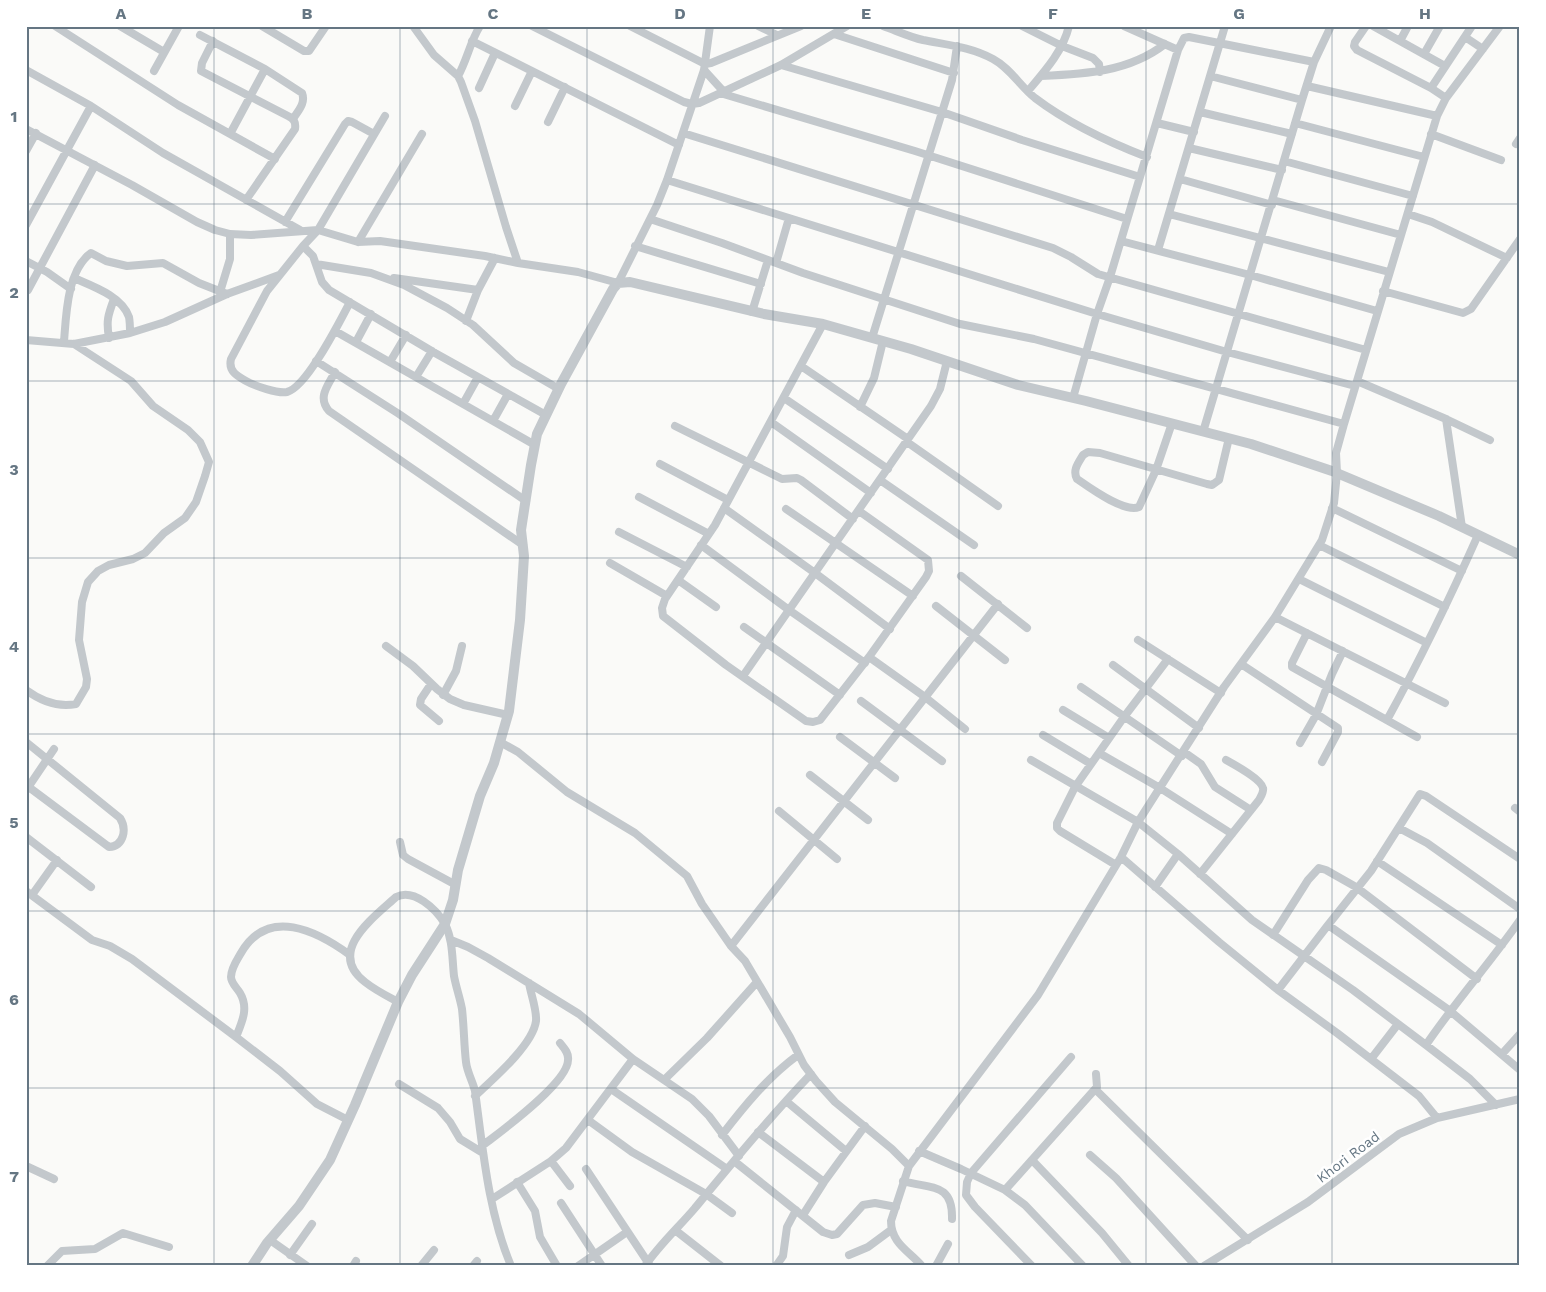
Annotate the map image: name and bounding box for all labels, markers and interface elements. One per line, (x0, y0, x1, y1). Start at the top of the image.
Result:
text: A (116, 4, 127, 23)
text: B (302, 4, 313, 23)
text: C (488, 4, 499, 23)
text: D (674, 4, 686, 23)
text: E (861, 4, 871, 23)
text: F (1048, 4, 1058, 23)
text: G (1233, 4, 1245, 23)
text: H (1419, 4, 1431, 23)
text: 1 (11, 107, 17, 126)
text: 2 (9, 283, 19, 302)
text: 3 (9, 460, 19, 479)
text: 4 (9, 637, 19, 656)
text: 5 (9, 813, 19, 832)
text: 6 (9, 990, 19, 1009)
street label: Khori Road (1313, 1128, 1383, 1186)
text: 7 (9, 1167, 19, 1186)

